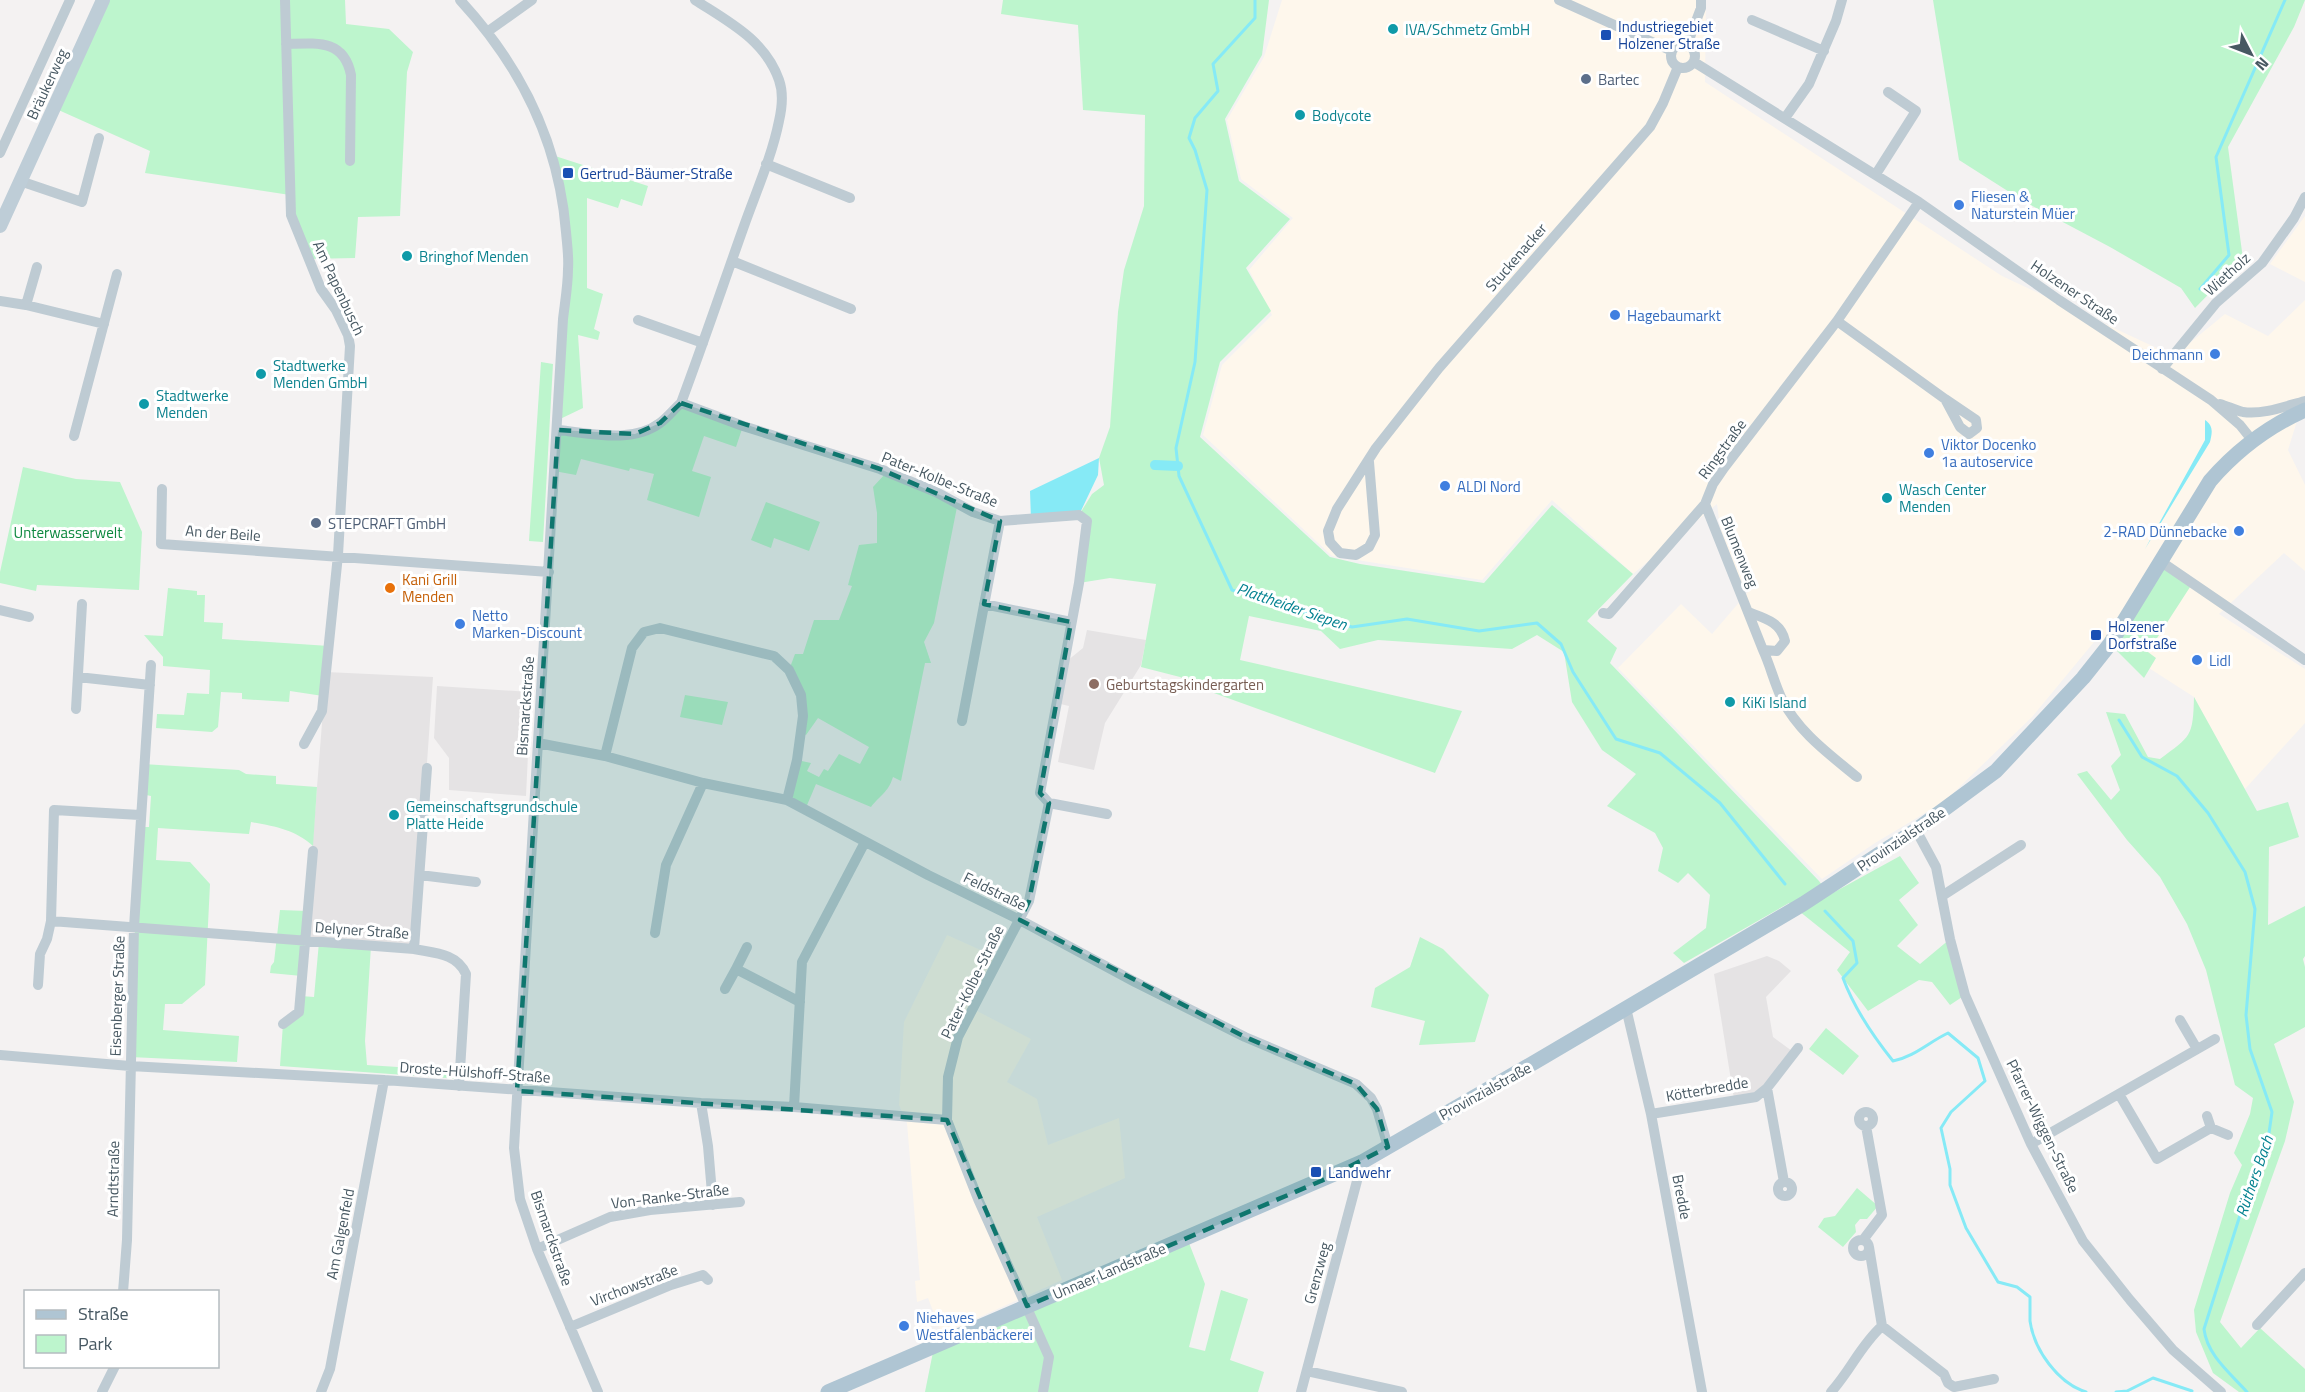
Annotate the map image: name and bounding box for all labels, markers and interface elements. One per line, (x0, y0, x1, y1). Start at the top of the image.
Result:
place label: Industriegebiet Holzener Straße (1618, 15, 1720, 55)
place label: IVA/Schmetz GmbH (1405, 18, 1530, 41)
marker: IVA/Schmetz GmbH (1386, 22, 1400, 36)
north arrow (2221, 24, 2281, 84)
marker: Industriegebiet Holzener Straße (1599, 28, 1613, 42)
street label: Bräukerweg (20, 44, 74, 123)
text: N (2250, 52, 2275, 76)
place label: Bartec (1598, 68, 1639, 91)
marker: Bartec (1579, 72, 1593, 86)
place label: Bodycote (1312, 104, 1371, 127)
marker: Bodycote (1293, 108, 1307, 122)
place label: Gertrud-Bäumer-Straße (580, 162, 733, 185)
marker: Gertrud-Bäumer-Straße (561, 166, 575, 180)
place label: Fliesen & Naturstein Müer (1971, 185, 2075, 225)
marker: Fliesen & Naturstein Müer (1952, 198, 1966, 212)
street label: Stuckenacker (1480, 218, 1552, 296)
street label: Am Papenbusch (307, 237, 371, 339)
place label: Bringhof Menden (419, 245, 528, 268)
street label: Wietholz (2199, 247, 2255, 301)
marker: Bringhof Menden (400, 249, 414, 263)
street label: Holzener Straße (2026, 254, 2124, 330)
place label: Hagebaumarkt (1627, 304, 1722, 327)
marker: Hagebaumarkt (1608, 308, 1622, 322)
place label: Deichmann (2132, 343, 2203, 366)
marker: Deichmann (2208, 347, 2222, 361)
place label: Stadtwerke Menden GmbH (273, 354, 368, 394)
marker: Stadtwerke Menden GmbH (254, 367, 268, 381)
place label: Stadtwerke Menden (156, 384, 229, 424)
marker: Stadtwerke Menden (137, 397, 151, 411)
street label: Ringstraße (1692, 414, 1752, 484)
place label: Viktor Docenko 1a autoservice (1941, 433, 2037, 473)
street label: Pater-Kolbe-Straße (878, 445, 1002, 513)
marker: Viktor Docenko 1a autoservice (1922, 446, 1936, 460)
place label: ALDI Nord (1457, 475, 1521, 498)
place label: Wasch Center Menden (1899, 478, 1986, 518)
marker: ALDI Nord (1438, 479, 1452, 493)
marker: Wasch Center Menden (1880, 491, 1894, 505)
place label: STEPCRAFT GmbH (328, 512, 446, 535)
street label: Blumenweg (1715, 513, 1765, 592)
marker: STEPCRAFT GmbH (309, 516, 323, 530)
street label: An der Beile (185, 519, 261, 547)
place label: 2-RAD Dünnebacke (2103, 520, 2227, 543)
park label: Unterwasserwelt (14, 521, 123, 544)
marker: 2-RAD Dünnebacke (2232, 524, 2246, 538)
place label: Kani Grill Menden (402, 568, 457, 608)
water label: Plattheider Siepen (1234, 576, 1351, 636)
marker: Kani Grill Menden (383, 581, 397, 595)
place label: Netto Marken-Discount (472, 604, 583, 644)
place label: Holzener Dorfstraße (2108, 615, 2177, 655)
marker: Netto Marken-Discount (453, 617, 467, 631)
marker: Holzener Dorfstraße (2089, 628, 2103, 642)
place label: Lidl (2209, 649, 2231, 672)
marker: Lidl (2190, 653, 2204, 667)
street label: Bismarckstraße (510, 656, 540, 756)
place label: Geburtstagskindergarten (1106, 673, 1264, 696)
marker: Geburtstagskindergarten (1087, 677, 1101, 691)
place label: KiKi Island (1742, 691, 1807, 714)
marker: KiKi Island (1723, 695, 1737, 709)
place label: Gemeinschaftsgrundschule Platte Heide (406, 795, 578, 835)
street label: Provinzialstraße (1852, 801, 1950, 877)
marker: Gemeinschaftsgrundschule Platte Heide (387, 808, 401, 822)
street label: Feldstraße (960, 866, 1030, 916)
street label: Delyner Straße (314, 915, 410, 945)
street label: Pater-Kolbe-Straße (935, 921, 1009, 1043)
street label: Eisenberger Straße (103, 935, 131, 1057)
street label: Droste-Hülshoff-Straße (399, 1055, 551, 1089)
street label: Pfarrer-Wiggen-Straße (2001, 1055, 2085, 1197)
street label: Provinzialstraße (1435, 1056, 1535, 1126)
street label: Kötterbredde (1664, 1070, 1750, 1108)
water label: Rüthers Bach (2229, 1131, 2279, 1220)
street label: Arndtstraße (101, 1141, 125, 1217)
place label: Landwehr (1328, 1161, 1391, 1184)
marker: Landwehr (1309, 1165, 1323, 1179)
street label: Bredde (1666, 1173, 1698, 1221)
street label: Von-Ranke-Straße (610, 1177, 730, 1215)
street label: Am Galgenfeld (320, 1187, 360, 1281)
street label: Bismarckstraße (525, 1187, 579, 1289)
street label: Unnaer Landstraße (1049, 1237, 1169, 1305)
street label: Grenzweg (1298, 1239, 1336, 1307)
street label: Virchowstraße (587, 1258, 681, 1312)
legend (24, 1290, 219, 1368)
text: Straße (78, 1300, 129, 1327)
place label: Niehaves Westfalenbäckerei (916, 1306, 1033, 1346)
marker: Niehaves Westfalenbäckerei (897, 1319, 911, 1333)
text: Park (78, 1330, 113, 1357)

